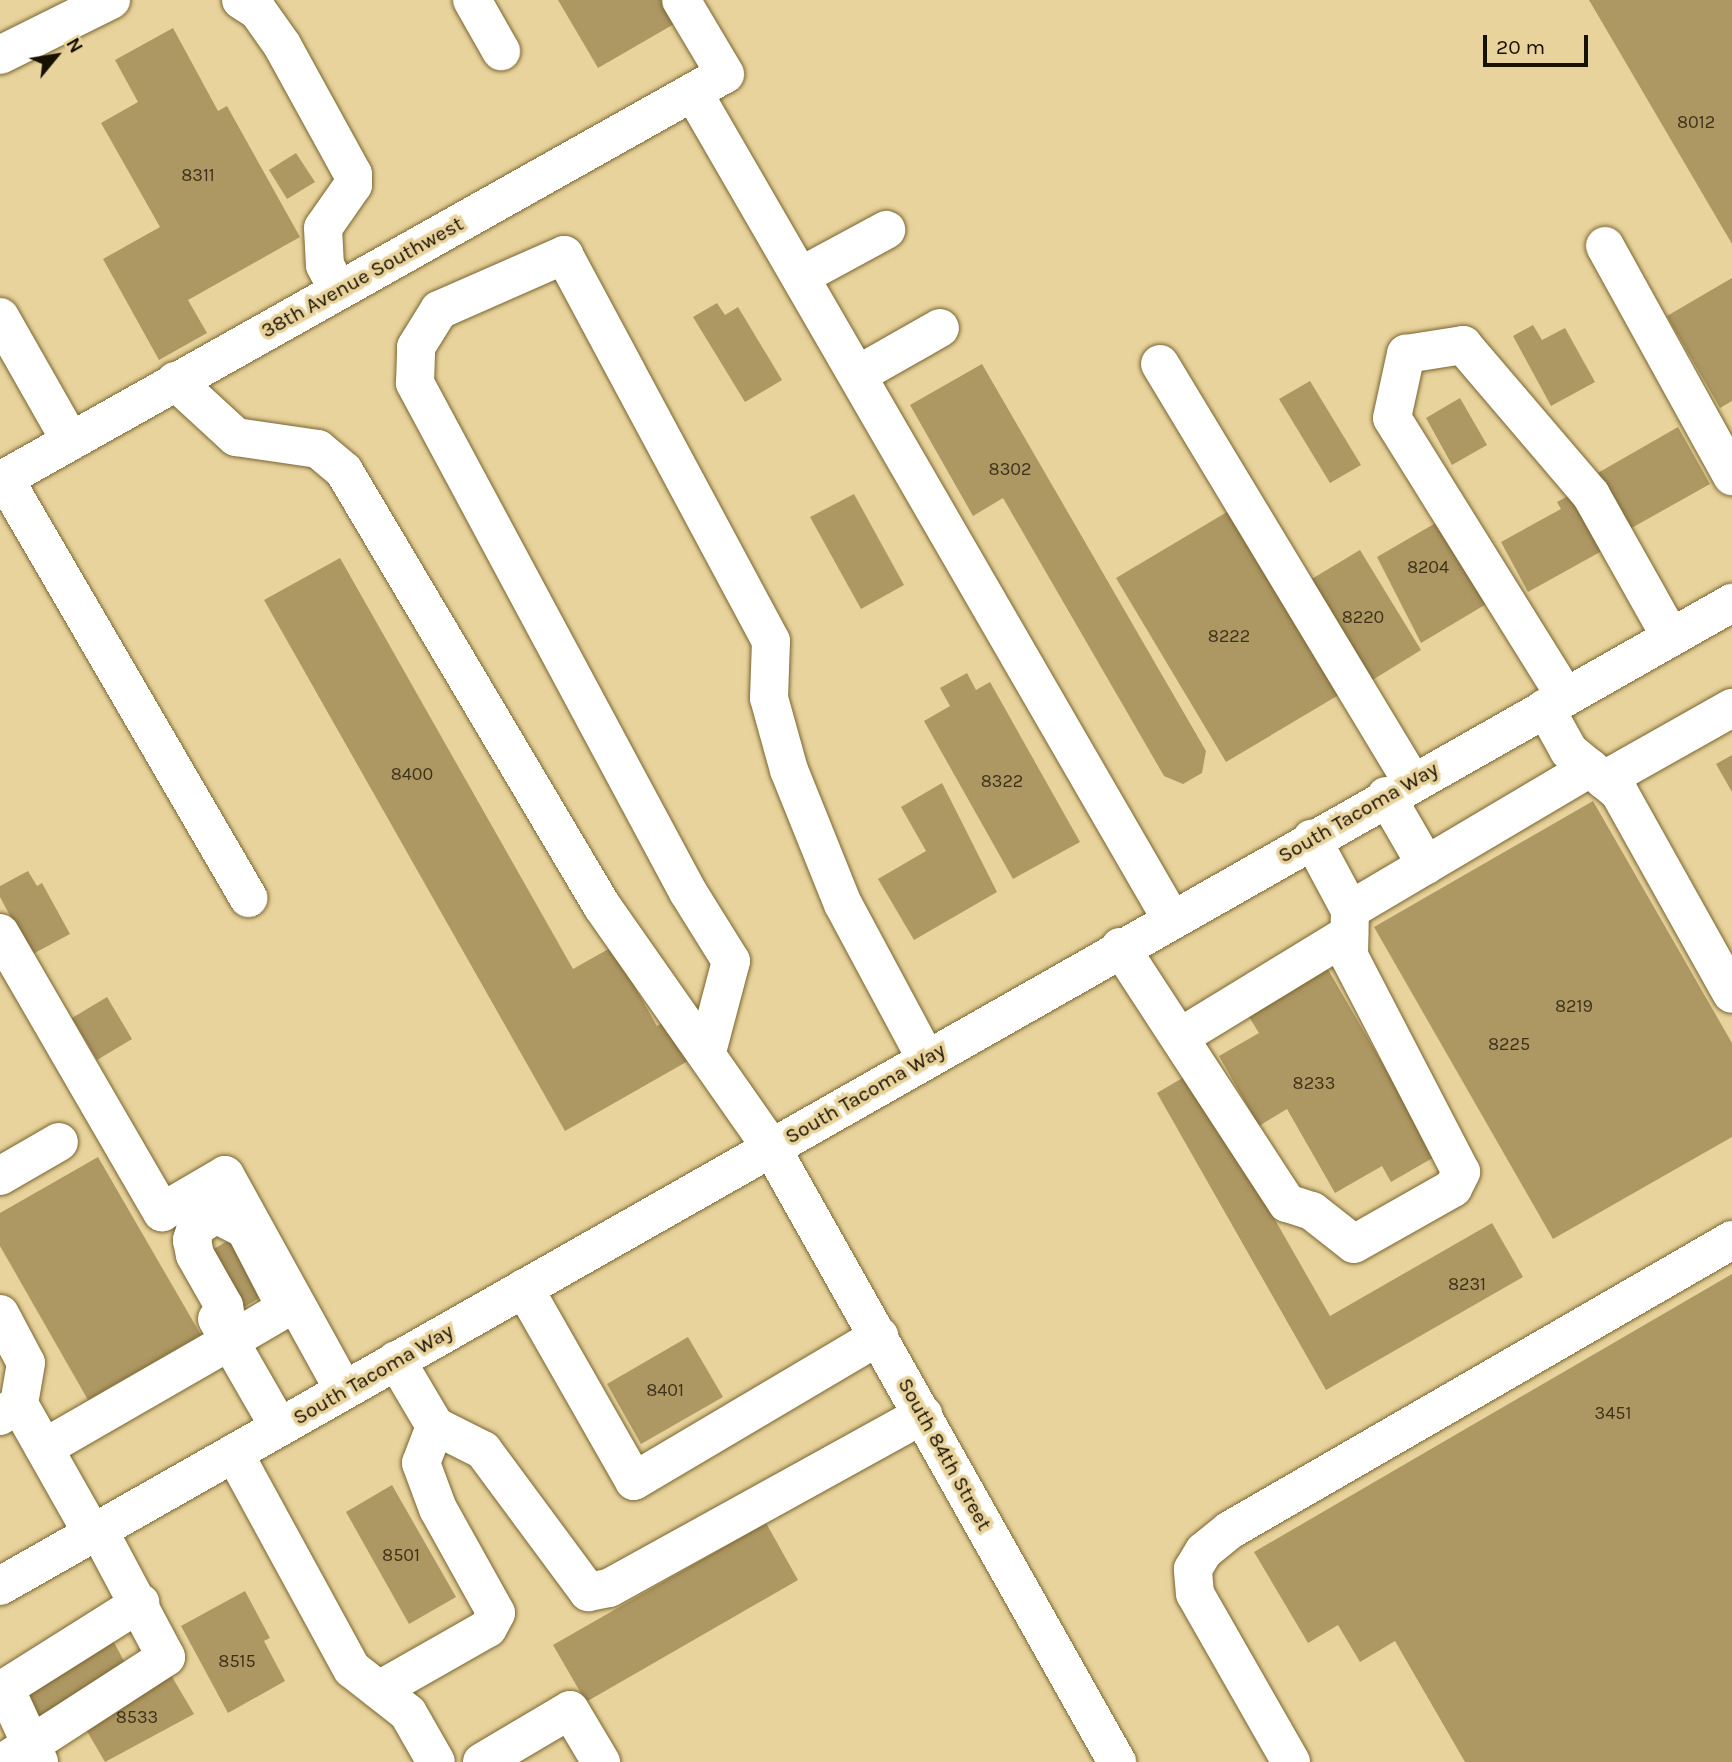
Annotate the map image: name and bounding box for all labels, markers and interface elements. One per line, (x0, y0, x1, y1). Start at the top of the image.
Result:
north arrow (21, 21, 91, 91)
scale bar (1487, 21, 1592, 65)
text: N (61, 34, 87, 57)
text: 20 m (1496, 35, 1545, 59)
house number: 8012 (1677, 111, 1715, 133)
house number: 8311 (181, 164, 215, 186)
street label: 38th Avenue Southwest (256, 211, 468, 343)
house number: 8302 (989, 458, 1031, 480)
house number: 8204 (1407, 556, 1449, 578)
house number: 8220 (1342, 606, 1384, 628)
house number: 8222 (1208, 625, 1250, 647)
street label: South Tacoma Way (1273, 756, 1443, 868)
house number: 8400 (391, 763, 433, 785)
house number: 8322 (981, 770, 1023, 792)
house number: 8219 (1555, 995, 1593, 1017)
house number: 8225 (1488, 1033, 1530, 1055)
street label: South Tacoma Way (780, 1037, 950, 1149)
house number: 8233 (1293, 1072, 1335, 1094)
house number: 8231 (1448, 1273, 1486, 1295)
street label: South Tacoma Way (288, 1318, 458, 1430)
street label: South 84th Street (893, 1373, 997, 1535)
house number: 8401 (646, 1379, 684, 1401)
house number: 3451 (1595, 1402, 1631, 1424)
house number: 8501 (382, 1544, 420, 1566)
house number: 8515 (218, 1650, 256, 1672)
house number: 8533 (116, 1706, 158, 1728)

